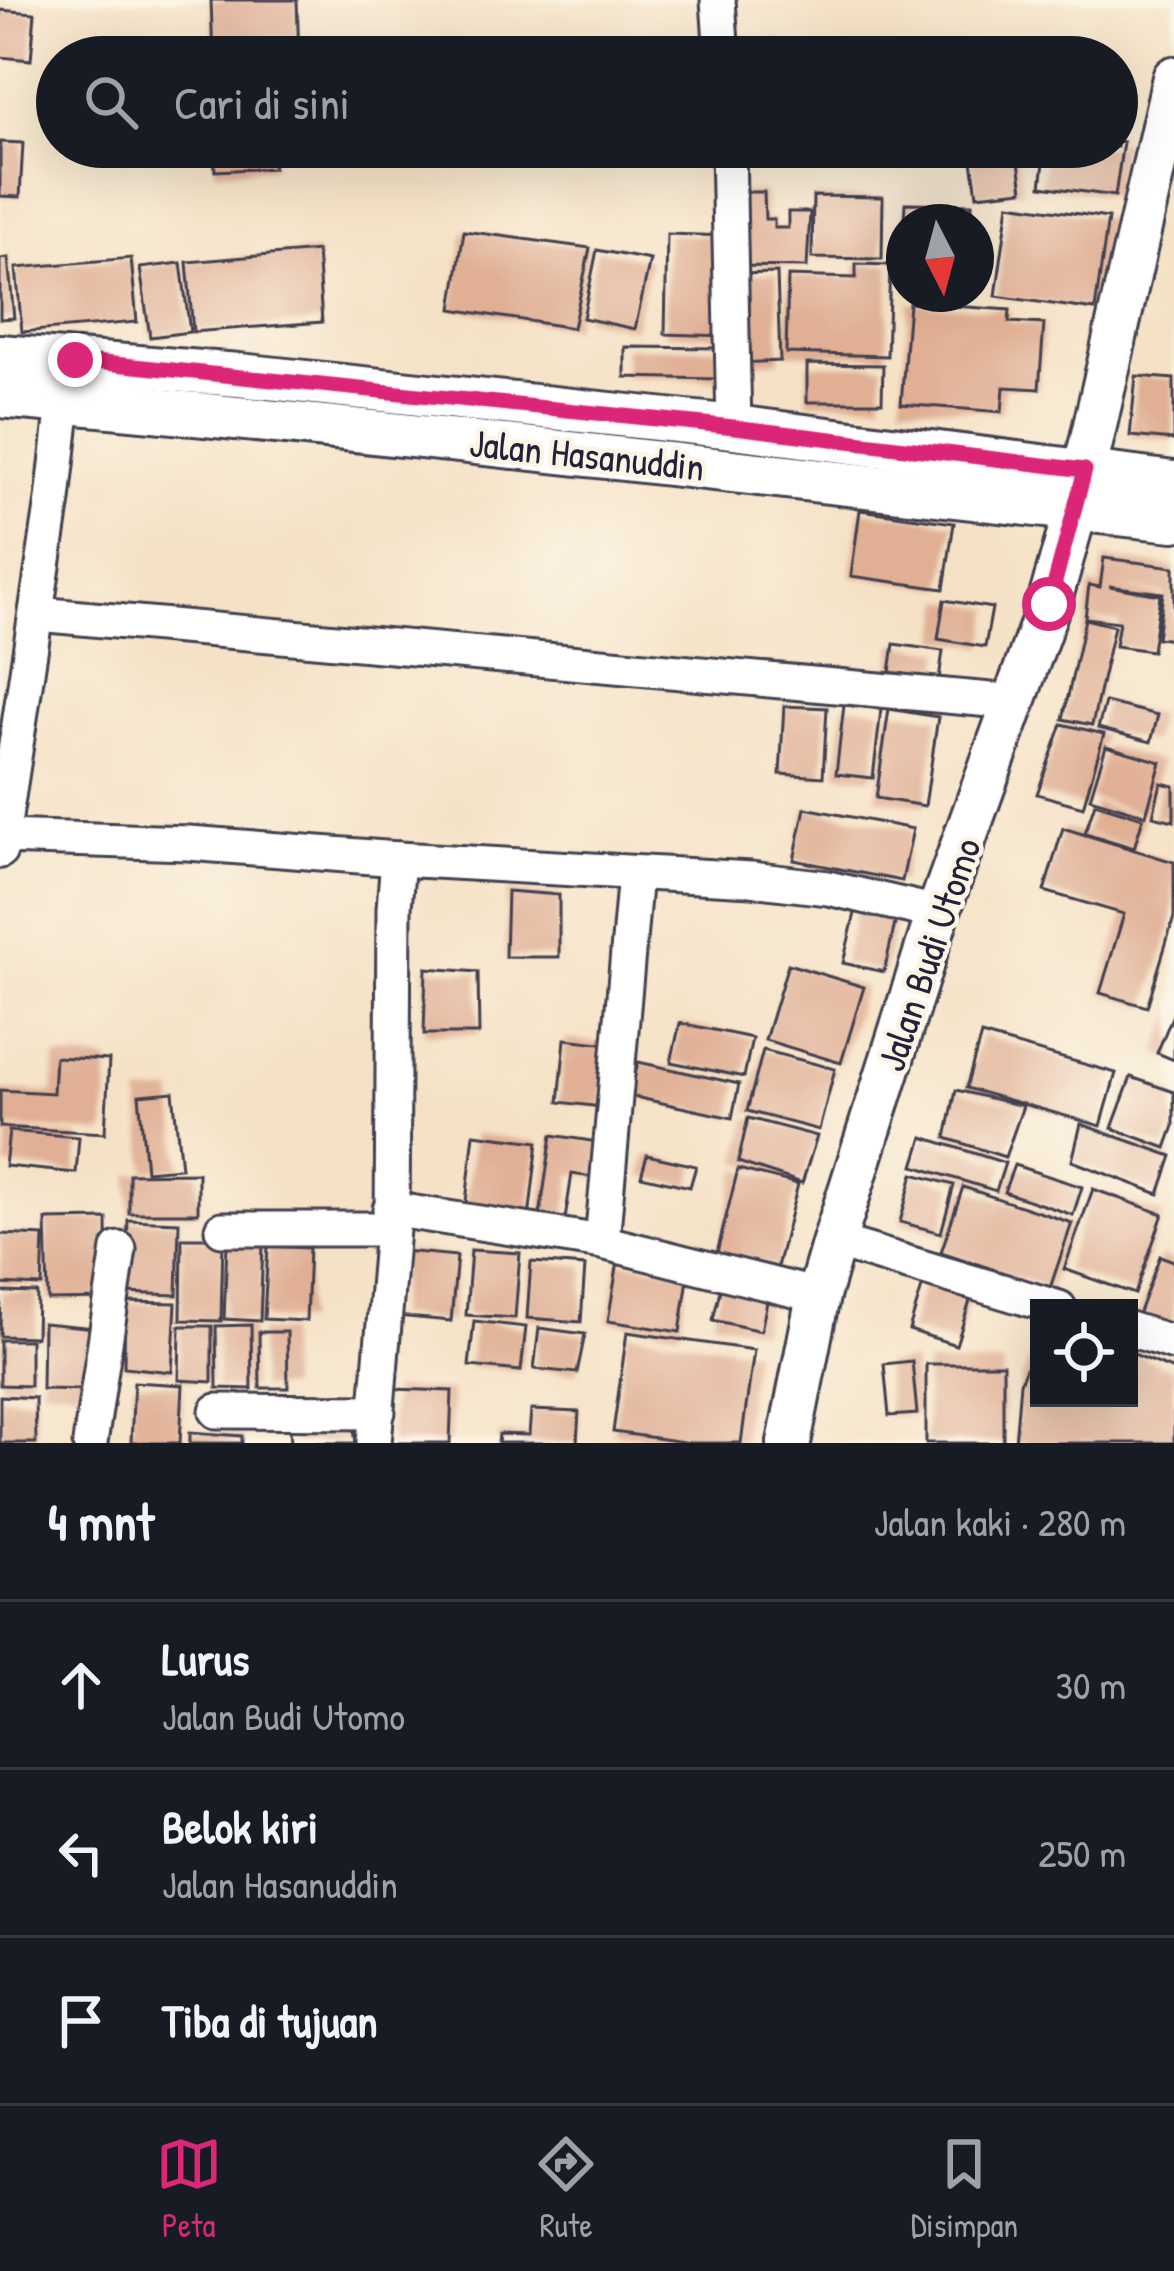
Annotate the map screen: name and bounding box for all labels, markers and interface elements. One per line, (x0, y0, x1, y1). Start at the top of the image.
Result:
search box (36, 36, 1138, 168)
icon: search (78, 69, 144, 135)
text: Cari di sini (174, 72, 350, 133)
north arrow (886, 204, 994, 312)
route end (48, 333, 102, 387)
street label: Jalan Hasanuddin (467, 415, 707, 493)
route start (1022, 577, 1076, 631)
street label: Jalan Budi Utomo (863, 830, 993, 1078)
map controls (1030, 1299, 1138, 1407)
button: locate (1030, 1299, 1138, 1407)
text: 4 mnt (48, 1487, 154, 1556)
text: Jalan kaki · 280 m (874, 1495, 1126, 1548)
text: Lurus (162, 1628, 249, 1689)
icon: ahead (48, 1652, 114, 1718)
text: 30 m (1056, 1658, 1126, 1711)
text: Jalan Budi Utomo (162, 1689, 405, 1742)
text: Belok kiri (162, 1796, 318, 1857)
icon: left (48, 1820, 114, 1886)
text: 250 m (1038, 1826, 1126, 1879)
text: Jalan Hasanuddin (162, 1857, 398, 1910)
icon: arrive (48, 1988, 114, 2054)
text: Tiba di tujuan (162, 1990, 378, 2051)
tab: Peta (156, 2131, 222, 2247)
tab: Rute (533, 2131, 599, 2247)
tab: Disimpan (911, 2131, 1018, 2247)

